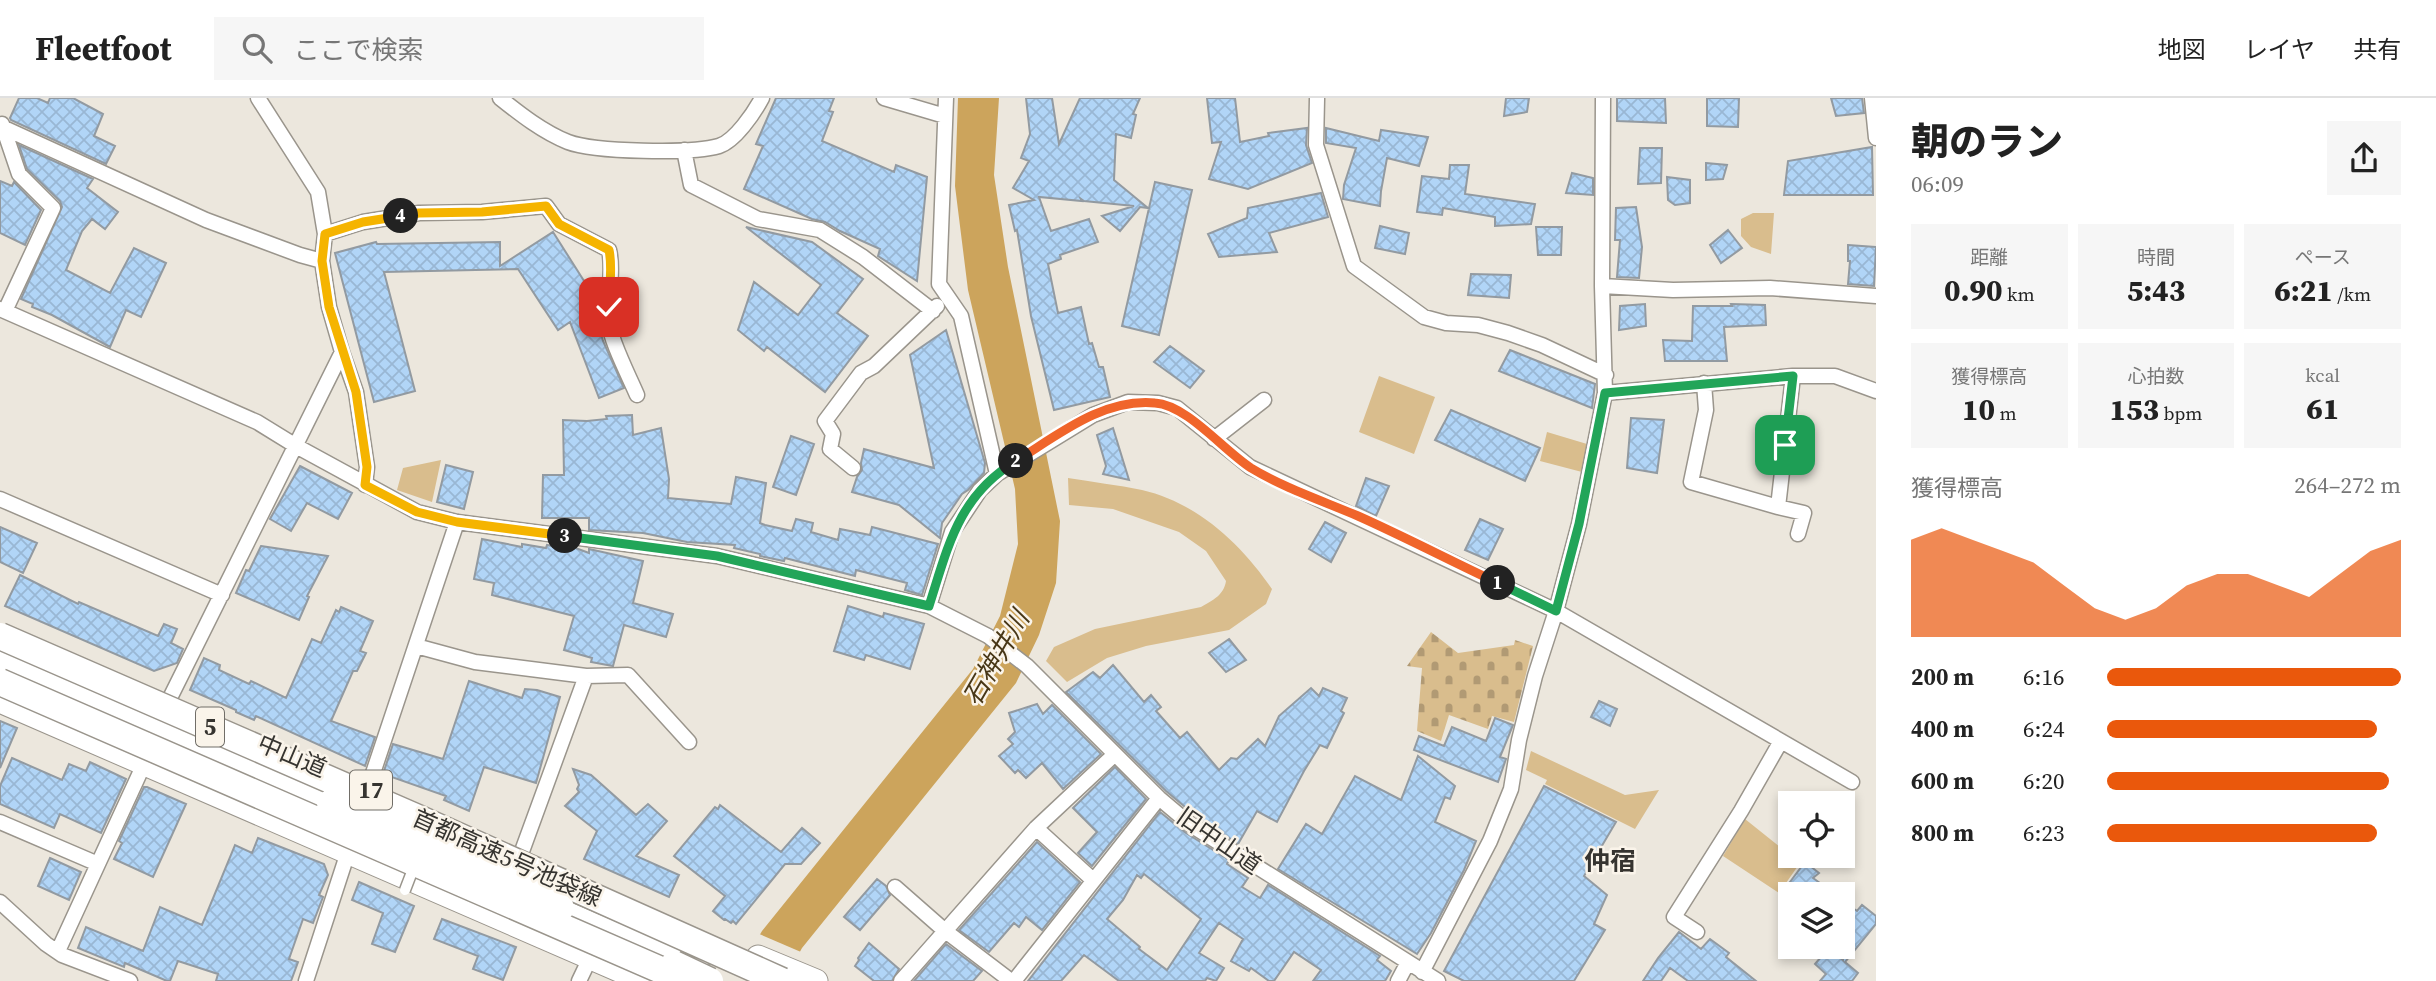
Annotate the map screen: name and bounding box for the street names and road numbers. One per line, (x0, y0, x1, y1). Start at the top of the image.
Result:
road number: 5 (196, 708, 224, 747)
street label: 中山道 (253, 726, 332, 785)
road number: 17 (350, 770, 392, 810)
street label: 旧中山道 (1171, 800, 1268, 882)
street label: 首都高速5号池袋線 (407, 801, 607, 914)

